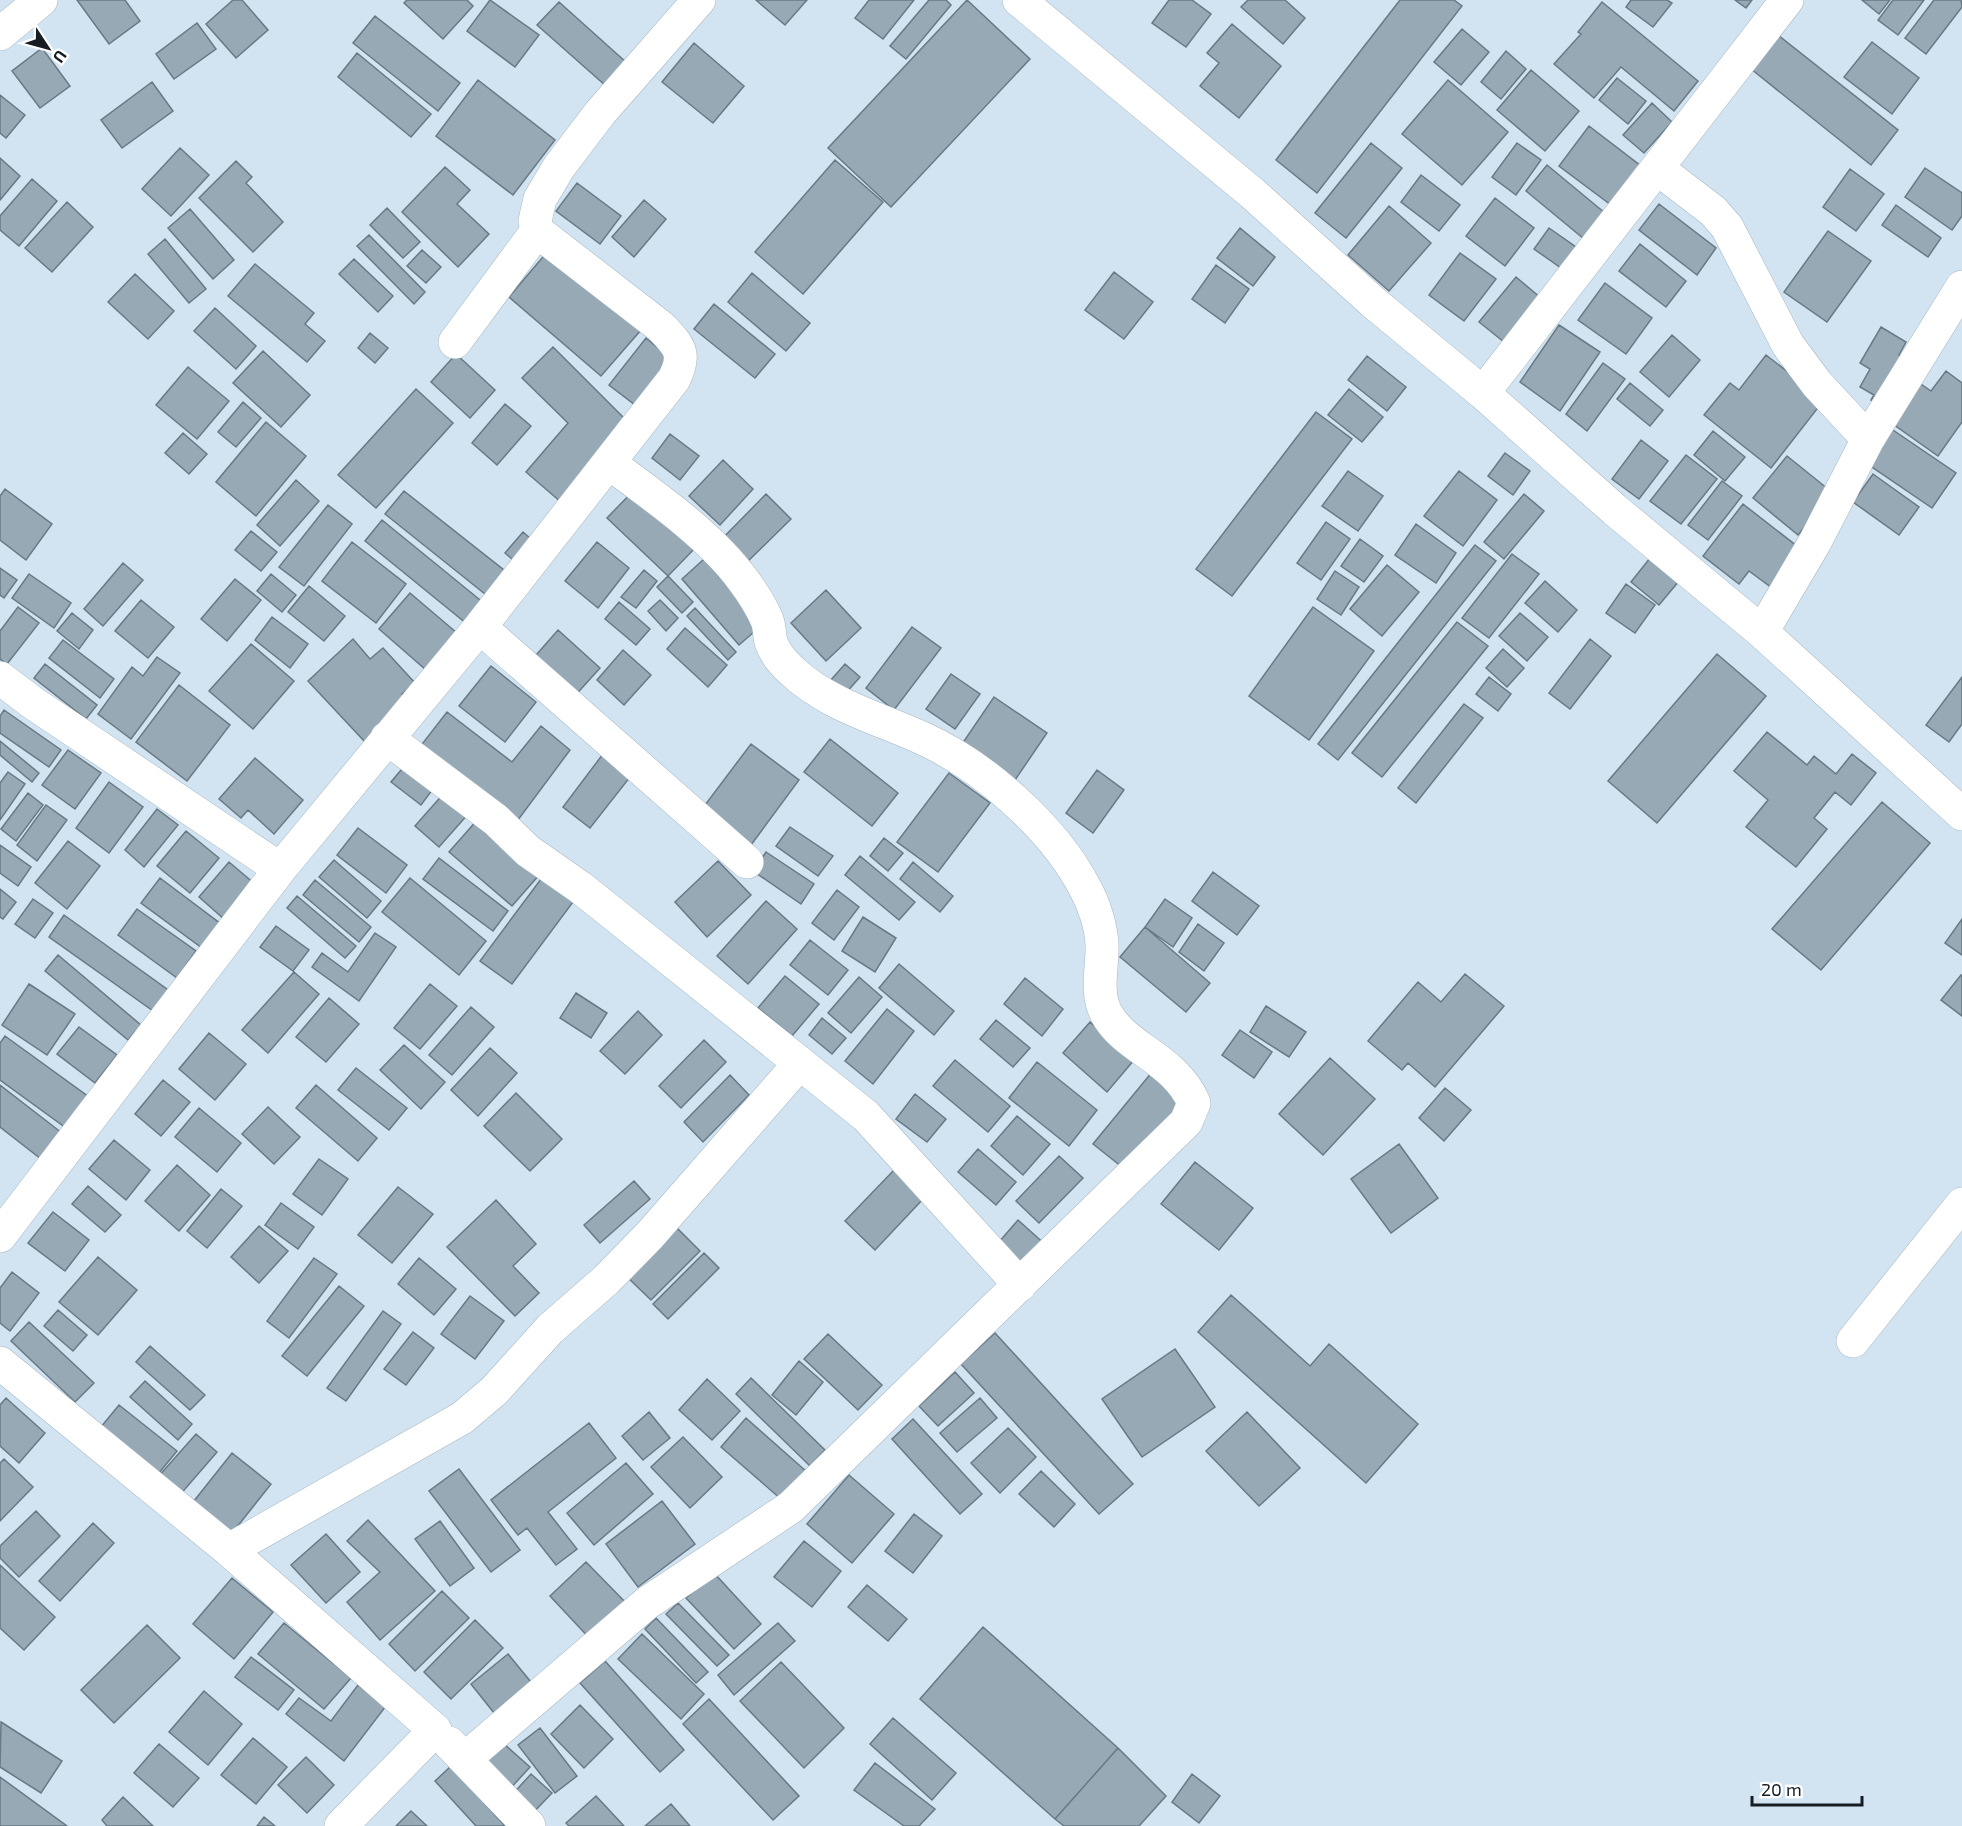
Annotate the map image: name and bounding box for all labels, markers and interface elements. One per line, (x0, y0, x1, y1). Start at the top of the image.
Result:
north arrow (18, 18, 78, 78)
text: U (50, 47, 71, 67)
scale bar (1752, 1769, 1862, 1807)
text: 20 m (1761, 1778, 1802, 1800)

